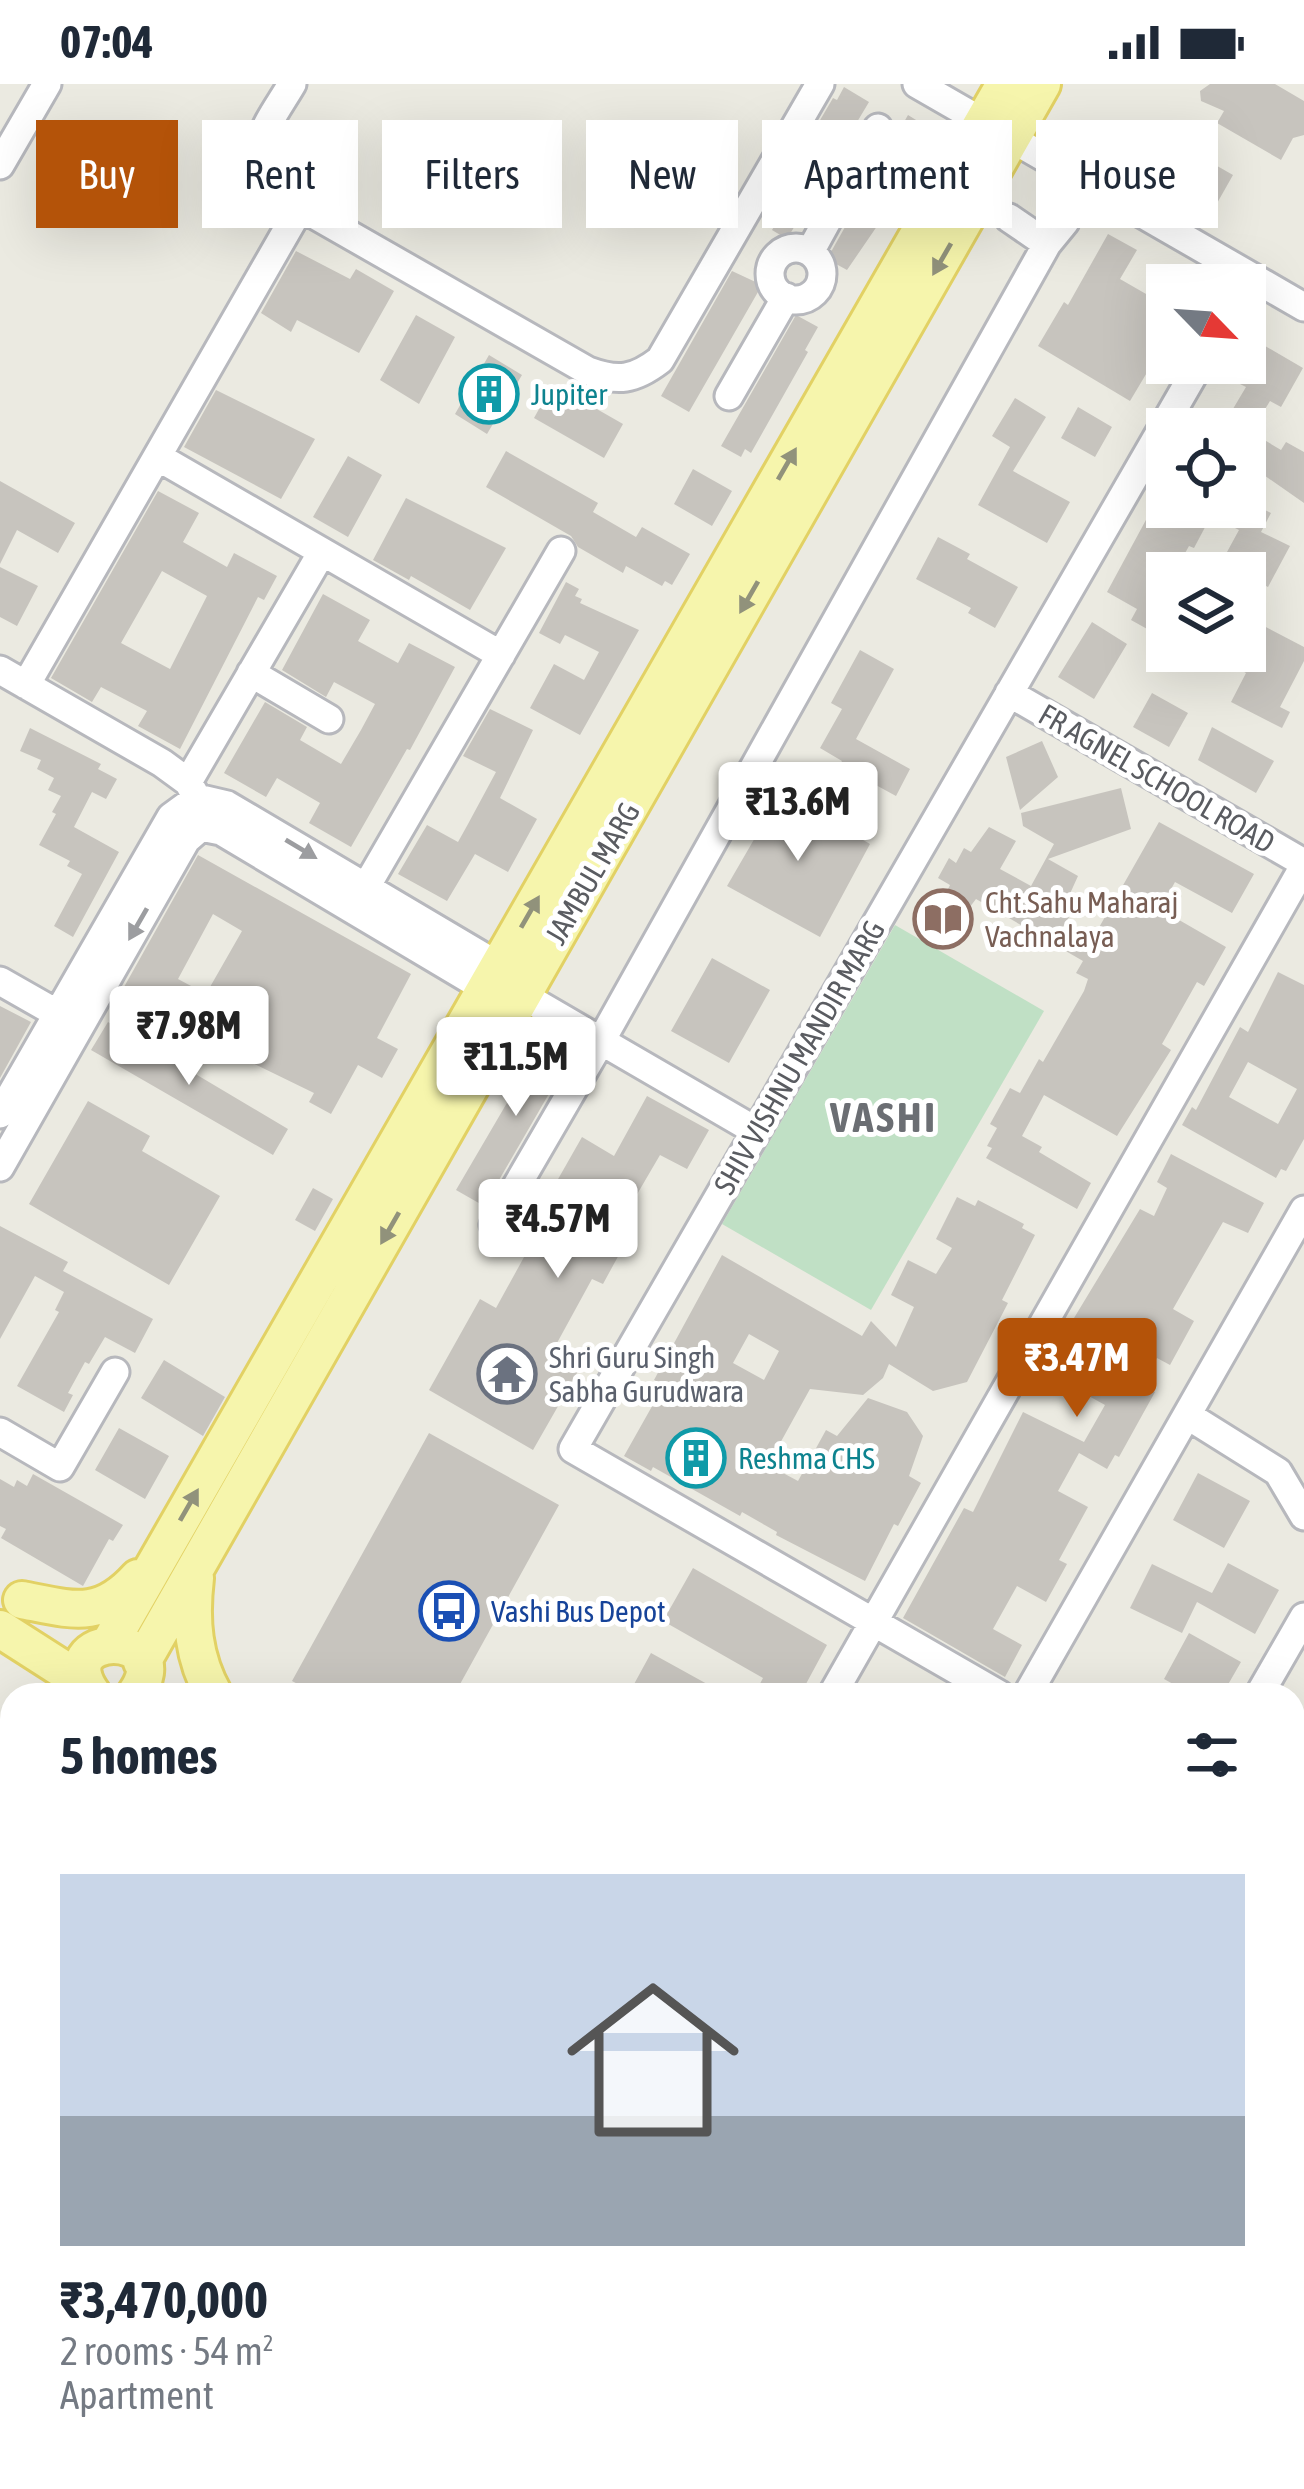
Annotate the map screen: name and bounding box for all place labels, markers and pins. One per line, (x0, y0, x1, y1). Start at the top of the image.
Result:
building icon: Jupiter (458, 363, 520, 425)
place label: Jupiter (531, 377, 608, 411)
pin: ₹13.6M (700, 762, 896, 864)
place label: Cht.Sahu Maharaj Vachnalaya (985, 885, 1178, 953)
library icon: Cht.Sahu Maharaj Vachnalaya (912, 888, 974, 950)
pin: ₹7.98M (91, 986, 287, 1088)
pin: ₹11.5M (418, 1017, 614, 1119)
pin: ₹4.57M (460, 1179, 656, 1281)
pin: ₹3.47M (979, 1318, 1175, 1420)
place label: Shri Guru Singh Sabha Gurudwara (549, 1340, 744, 1408)
temple icon: Shri Guru Singh Sabha Gurudwara (476, 1343, 538, 1405)
building icon: Reshma CHS (665, 1427, 727, 1489)
place label: Reshma CHS (738, 1441, 875, 1475)
bus stop icon: Vashi Bus Depot (418, 1580, 480, 1642)
place label: Vashi Bus Depot (491, 1594, 666, 1628)

